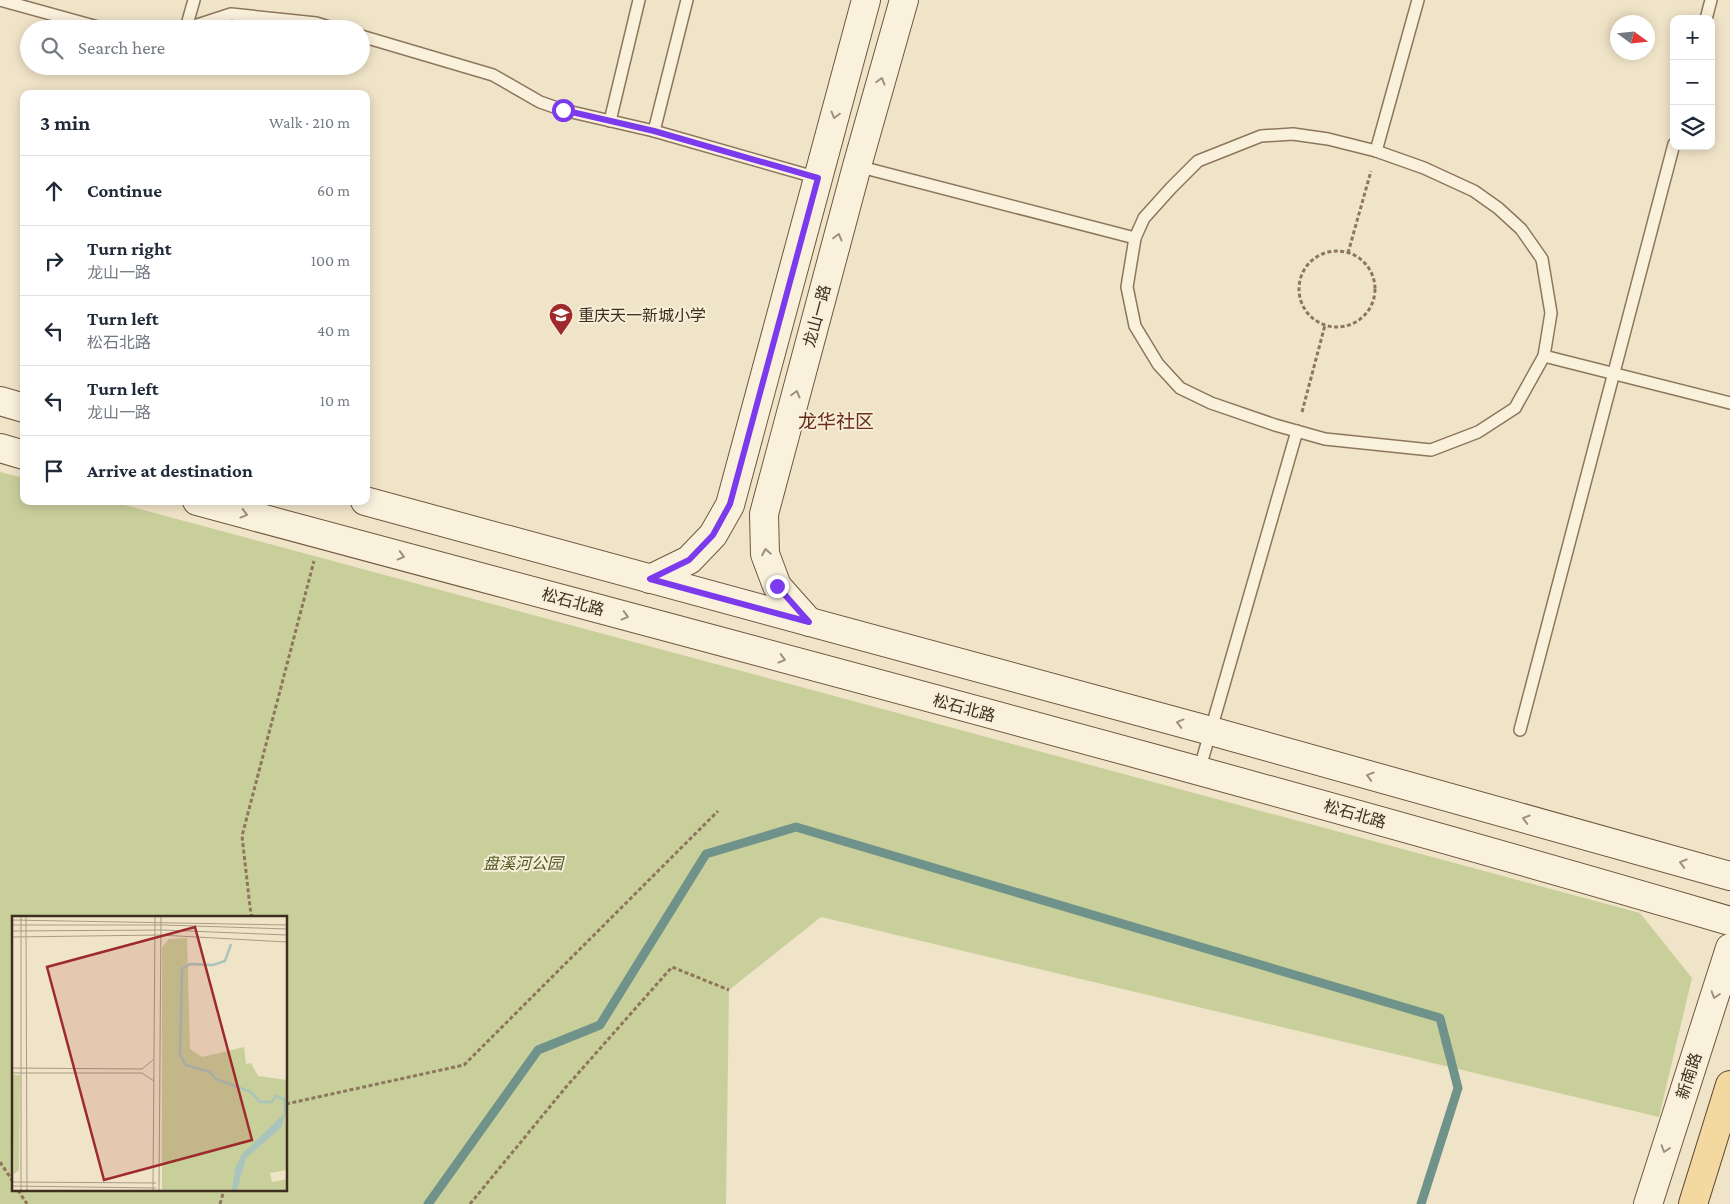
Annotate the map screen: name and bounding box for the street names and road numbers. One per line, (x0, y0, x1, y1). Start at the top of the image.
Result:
street label: 龙山一路 (801, 283, 833, 349)
street label: 松石北路 (540, 586, 606, 618)
street label: 松石北路 (931, 692, 997, 724)
street label: 松石北路 (1322, 797, 1388, 831)
street label: 新南路 (1673, 1051, 1705, 1101)

